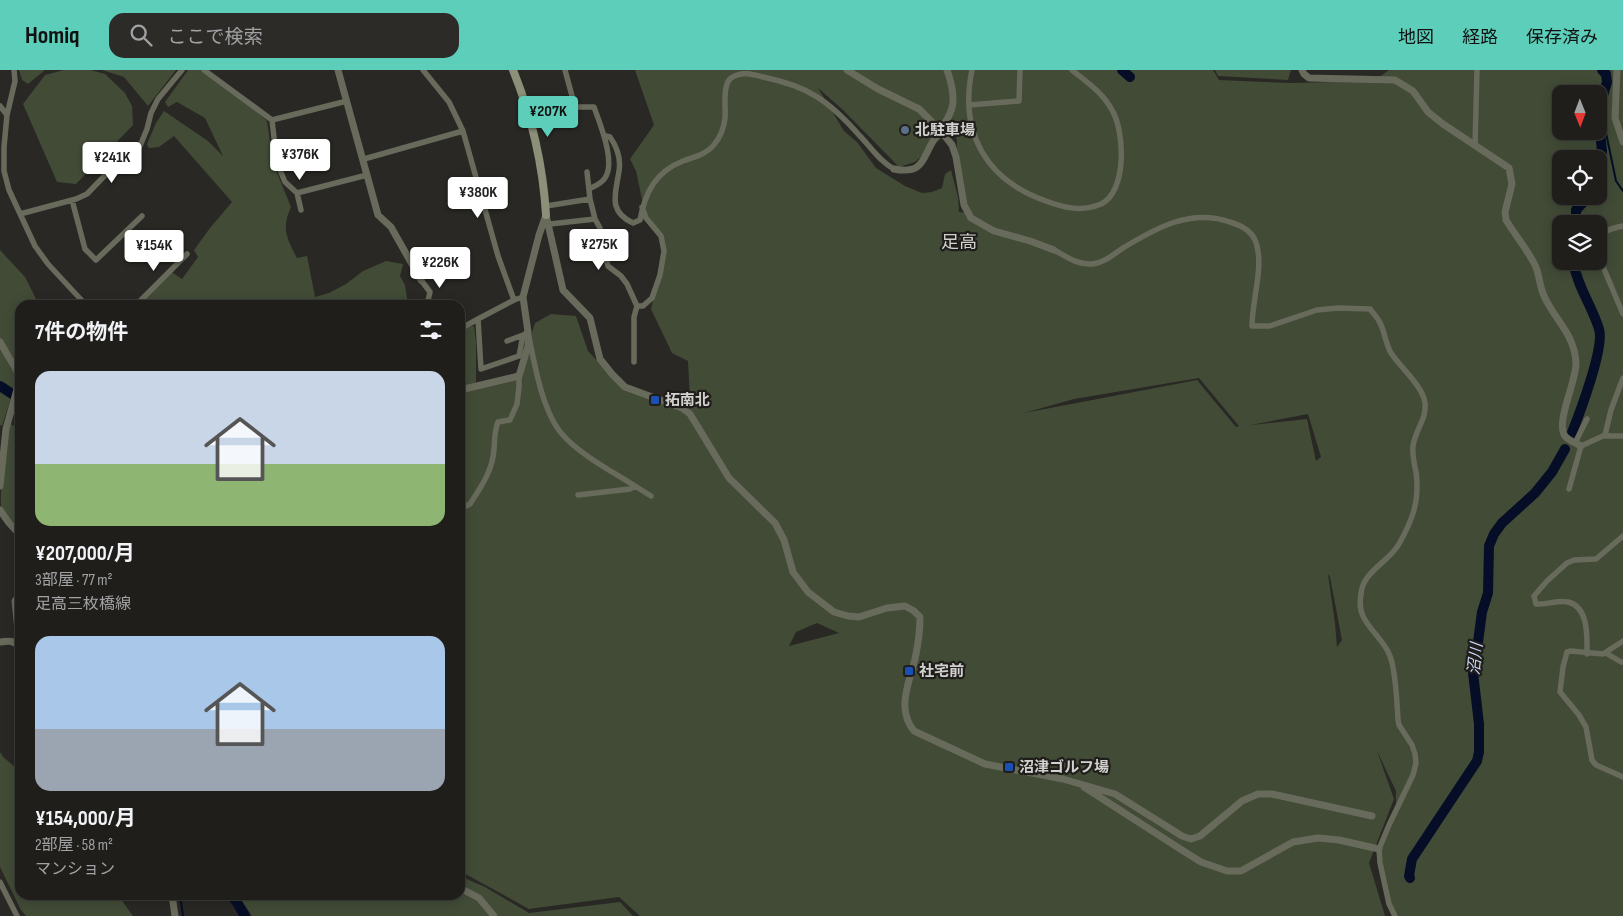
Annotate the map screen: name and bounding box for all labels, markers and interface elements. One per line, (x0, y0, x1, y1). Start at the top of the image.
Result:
search box (109, 13, 459, 58)
text: Homiq (25, 21, 79, 50)
icon: search (127, 21, 155, 49)
text: ここで検索 (167, 26, 263, 49)
text: 地図 (1398, 27, 1434, 48)
text: 経路 (1462, 27, 1498, 48)
text: 保存済み (1526, 27, 1598, 48)
north arrow (1552, 85, 1608, 140)
map controls (1552, 85, 1607, 270)
pin: ¥207K (513, 96, 583, 138)
text: ¥207K (529, 102, 567, 121)
place label: 北駐車場 (915, 121, 975, 140)
marker: 北駐車場 (899, 124, 911, 136)
pin: ¥376K (265, 138, 335, 181)
pin: ¥241K (77, 142, 147, 184)
text: ¥376K (281, 145, 319, 164)
text: ¥241K (94, 148, 130, 167)
button: locate (1552, 150, 1607, 205)
pin: ¥380K (443, 176, 513, 219)
text: ¥380K (459, 183, 497, 202)
button: layers (1552, 215, 1607, 270)
pin: ¥275K (564, 228, 634, 271)
pin: ¥154K (119, 230, 189, 272)
district label: 足高 (941, 232, 977, 253)
text: ¥275K (580, 235, 618, 254)
text: ¥154K (136, 236, 172, 255)
pin: ¥226K (405, 246, 475, 289)
text: ¥226K (421, 253, 459, 272)
icon: filters (417, 316, 445, 344)
text: 7件の物件 (35, 320, 128, 345)
place label: 拓南北 (665, 391, 710, 410)
marker: 拓南北 (649, 394, 661, 406)
icon: home (195, 404, 285, 494)
text: ¥207,000/月 (35, 541, 135, 566)
text: 3部屋 · 77 m² (35, 571, 113, 590)
text: 足高三枚橋線 (35, 595, 131, 614)
water label: 沼川 (1465, 640, 1487, 676)
place label: 社宅前 (919, 662, 964, 681)
marker: 社宅前 (903, 665, 915, 677)
icon: home (195, 669, 285, 759)
place label: 沼津ゴルフ場 (1019, 758, 1109, 777)
marker: 沼津ゴルフ場 (1003, 761, 1015, 773)
text: ¥154,000/月 (35, 806, 136, 831)
text: 2部屋 · 58 m² (35, 836, 113, 855)
text: マンション (35, 860, 115, 879)

